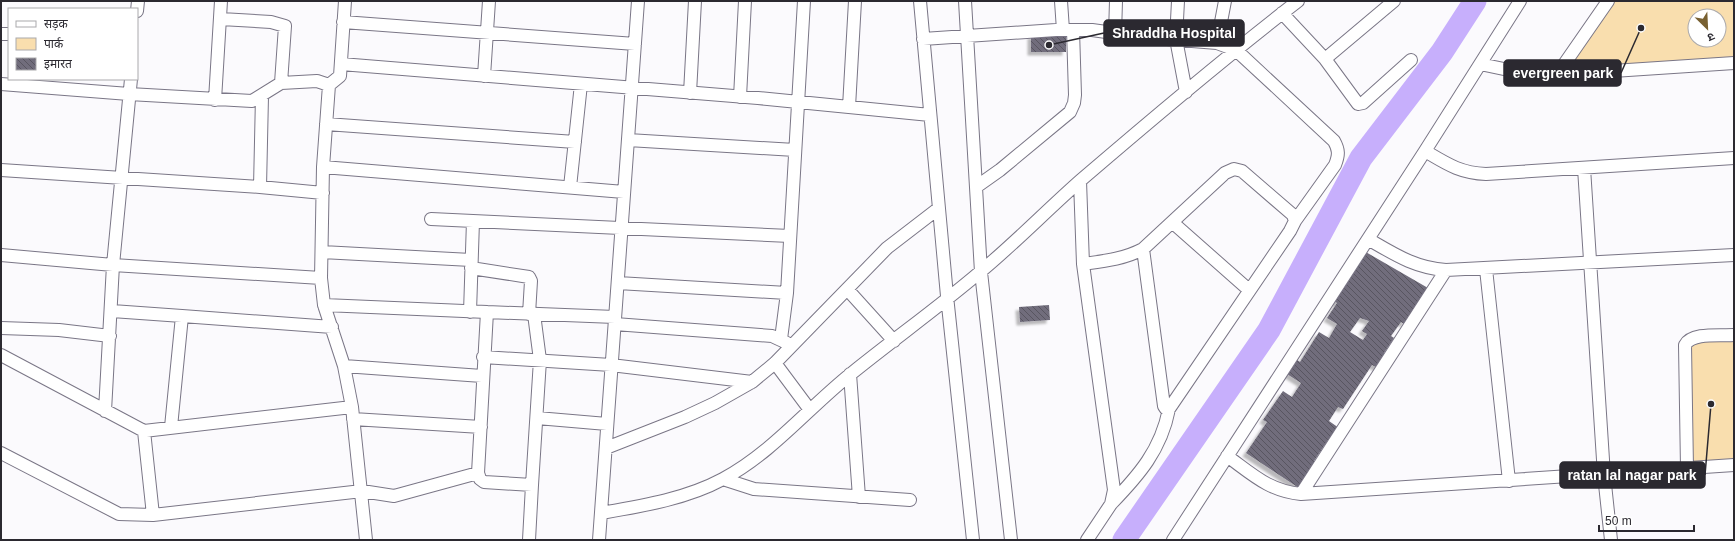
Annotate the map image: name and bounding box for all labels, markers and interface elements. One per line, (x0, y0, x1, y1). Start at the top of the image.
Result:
legend (8, 8, 138, 80)
north arrow (1687, 8, 1727, 48)
text: सड़क (44, 17, 69, 31)
callout: Shraddha Hospital (1104, 20, 1244, 46)
text: Shraddha Hospital (1112, 25, 1236, 41)
text: उ (1705, 30, 1716, 44)
text: पार्क (44, 37, 64, 51)
text: इमारत (44, 57, 73, 71)
callout: evergreen park (1504, 60, 1621, 86)
text: evergreen park (1513, 65, 1613, 81)
callout: ratan lal nagar park (1560, 462, 1705, 488)
text: ratan lal nagar park (1567, 467, 1697, 483)
scale bar (1599, 507, 1694, 533)
text: 50 m (1605, 514, 1632, 528)

